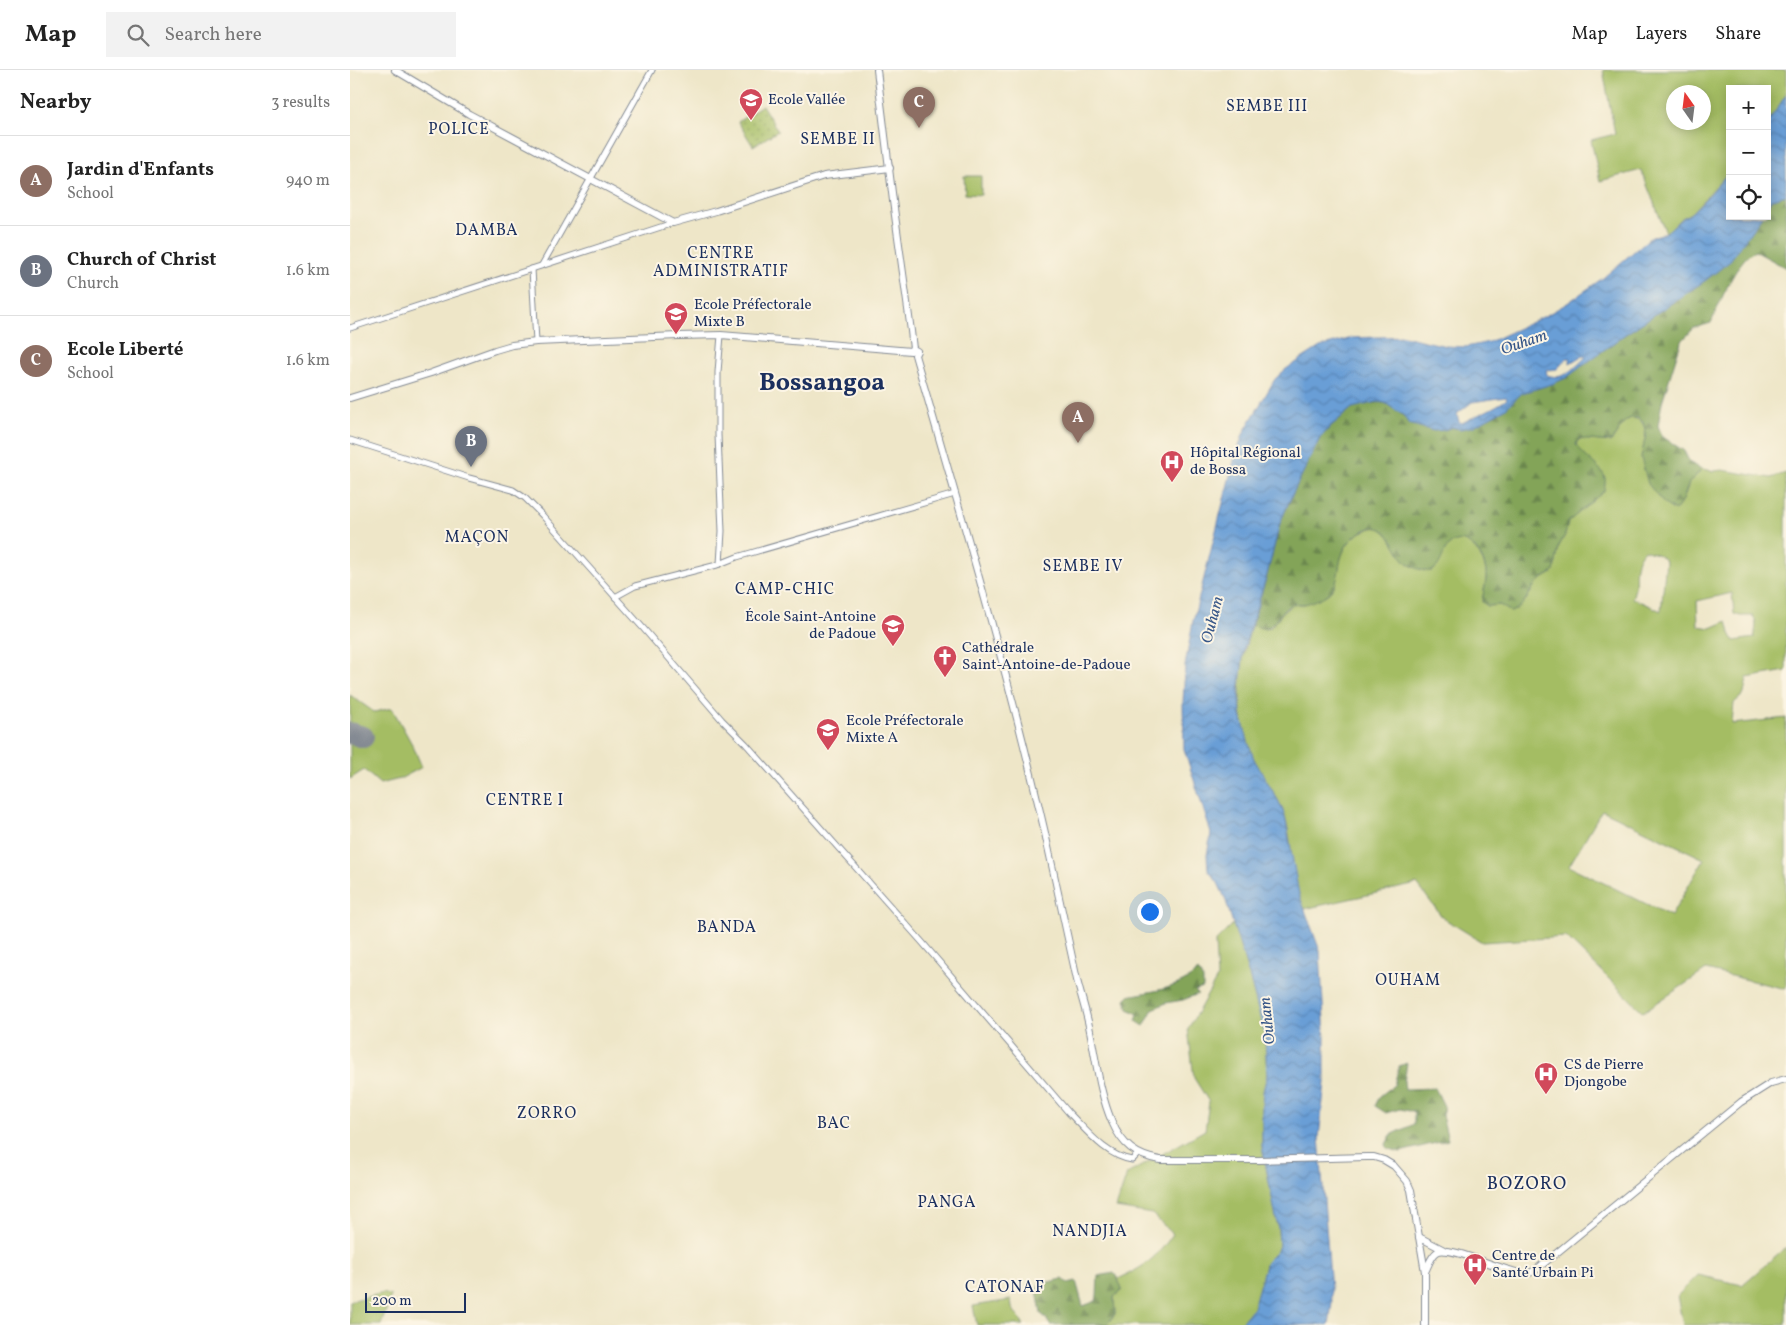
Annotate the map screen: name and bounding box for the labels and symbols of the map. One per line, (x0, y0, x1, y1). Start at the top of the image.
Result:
north arrow (1666, 85, 1711, 130)
school or university icon: Ecole Vallée (738, 87, 764, 121)
pin: C (903, 87, 935, 128)
place label: Ecole Vallée (768, 90, 845, 111)
district label: SEMBE III (1226, 96, 1308, 118)
district label: POLICE (428, 119, 490, 141)
district label: SEMBE II (800, 129, 876, 151)
district label: DAMBA (455, 220, 519, 242)
district label: CENTRE ADMINISTRATIF (653, 243, 789, 283)
place label: Ecole Préfectorale Mixte B (694, 295, 812, 333)
school or university icon: Ecole Préfectorale Mixte B (663, 301, 689, 335)
water label: Ouham (1498, 325, 1550, 361)
district label: Bossangoa (759, 366, 885, 401)
pin: A (1062, 402, 1094, 443)
pin: B (455, 426, 487, 467)
place label: Hôpital Régional de Bossa (1190, 443, 1301, 481)
hospital icon: Hôpital Régional de Bossa (1159, 449, 1185, 483)
district label: MAÇON (445, 527, 509, 549)
district label: SEMBE IV (1043, 556, 1123, 578)
district label: CAMP-CHIC (735, 579, 835, 601)
water label: Ouham (1196, 594, 1230, 646)
place label: École Saint-Antoine de Padoue (745, 607, 876, 645)
school or university icon: École Saint-Antoine de Padoue (880, 613, 906, 647)
place label: Cathédrale Saint-Antoine-de-Padoue (962, 638, 1131, 676)
church icon: Cathédrale Saint-Antoine-de-Padoue (932, 644, 958, 678)
place label: Ecole Préfectorale Mixte A (846, 711, 964, 749)
school or university icon: Ecole Préfectorale Mixte A (815, 717, 841, 751)
district label: CENTRE I (486, 790, 564, 812)
your location (1137, 899, 1163, 925)
district label: BANDA (697, 917, 757, 939)
district label: OUHAM (1375, 970, 1441, 992)
water label: Ouham (1255, 996, 1281, 1046)
place label: CS de Pierre Djongobe (1564, 1055, 1644, 1093)
hospital icon: CS de Pierre Djongobe (1533, 1061, 1559, 1095)
district label: ZORRO (517, 1103, 577, 1125)
district label: BAC (817, 1113, 851, 1135)
district label: BOZORO (1487, 1172, 1567, 1197)
district label: PANGA (917, 1192, 977, 1214)
district label: NANDJIA (1052, 1221, 1128, 1243)
place label: Centre de Santé Urbain Pi (1492, 1246, 1594, 1284)
hospital icon: Centre de Santé Urbain Pi (1462, 1252, 1488, 1286)
district label: CATONAF (965, 1277, 1045, 1299)
scale bar (365, 1290, 466, 1313)

